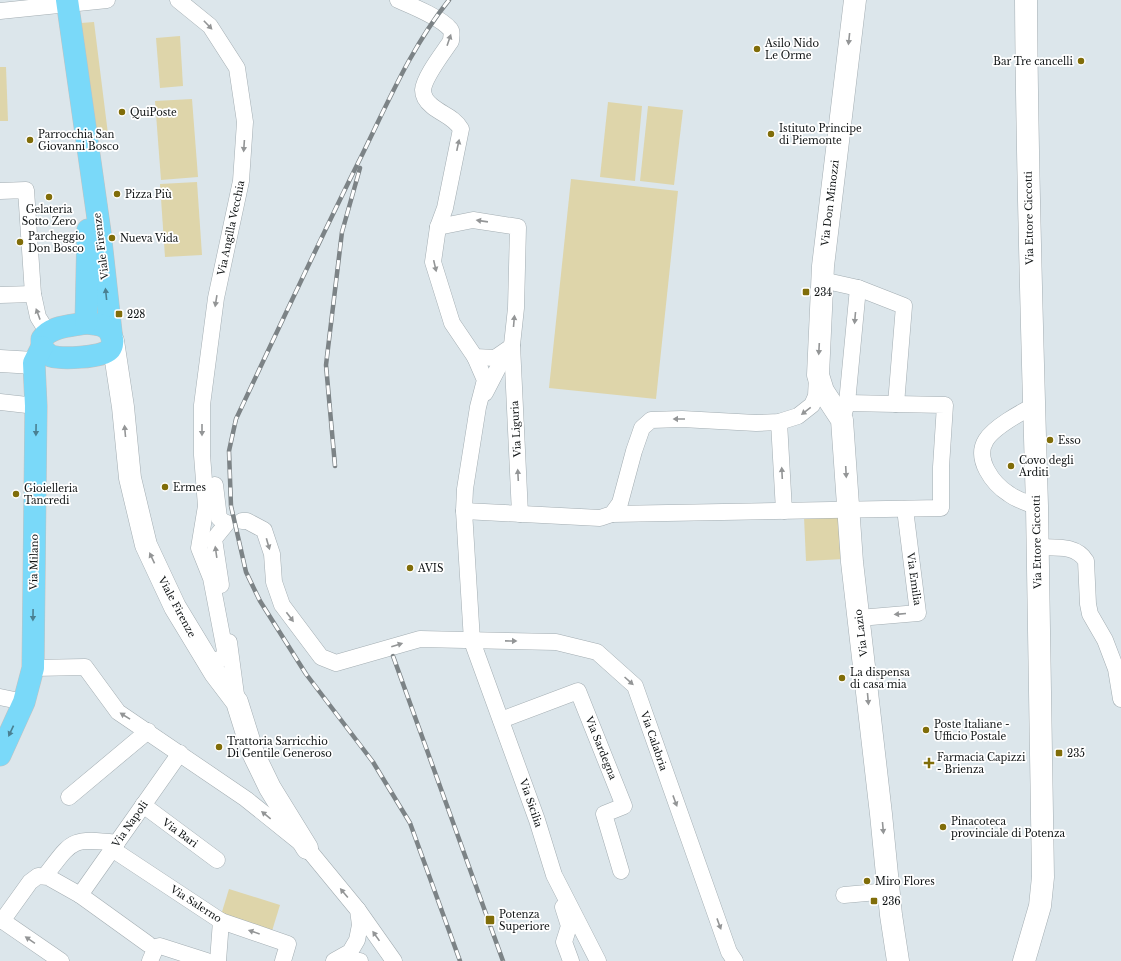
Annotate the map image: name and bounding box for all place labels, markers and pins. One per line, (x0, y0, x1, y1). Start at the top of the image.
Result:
place label: Asilo Nido Le Orme (764, 37, 819, 62)
marker: Asilo Nido Le Orme (752, 44, 762, 54)
place label: Bar Tre cancelli (993, 55, 1074, 68)
marker: Bar Tre cancelli (1076, 56, 1086, 66)
place label: QuiPoste (130, 106, 177, 119)
marker: QuiPoste (117, 107, 127, 117)
place label: Istituto Principe di Piemonte (779, 122, 862, 147)
place label: Parrocchia San Giovanni Bosco (38, 128, 119, 153)
marker: Istituto Principe di Piemonte (766, 129, 776, 139)
marker: Parrocchia San Giovanni Bosco (25, 135, 35, 145)
place label: Pizza Più (125, 188, 172, 201)
marker: Pizza Più (112, 189, 122, 199)
marker: Gelateria Sotto Zero (44, 192, 54, 202)
place label: Gelateria Sotto Zero (22, 203, 77, 228)
place label: Parcheggio Don Bosco (28, 230, 85, 255)
place label: Nueva Vida (120, 232, 179, 245)
marker: Nueva Vida (107, 233, 117, 243)
marker: Parcheggio Don Bosco (15, 237, 25, 247)
place label: 234 (814, 286, 832, 299)
marker: 234 (801, 287, 811, 297)
place label: 228 (127, 308, 145, 321)
marker: 228 (114, 309, 124, 319)
place label: Esso (1058, 434, 1081, 447)
marker: Esso (1045, 435, 1055, 445)
place label: Covo degli Arditi (1018, 454, 1074, 479)
marker: Covo degli Arditi (1006, 461, 1016, 471)
place label: Ermes (173, 481, 206, 494)
place label: Gioielleria Tancredi (24, 482, 78, 507)
marker: Ermes (160, 482, 170, 492)
marker: Gioielleria Tancredi (11, 489, 21, 499)
place label: AVIS (417, 562, 443, 575)
marker: AVIS (405, 563, 415, 573)
place label: La dispensa di casa mia (850, 666, 910, 691)
marker: La dispensa di casa mia (837, 673, 847, 683)
place label: Poste Italiane - Ufficio Postale (934, 718, 1010, 743)
marker: Poste Italiane - Ufficio Postale (921, 725, 931, 735)
place label: Trattoria Sarricchio Di Gentile Generoso (227, 735, 332, 760)
marker: Trattoria Sarricchio Di Gentile Generoso (214, 742, 224, 752)
place label: 235 (1067, 747, 1085, 760)
marker: 235 (1054, 748, 1064, 758)
place label: Farmacia Capizzi - Brienza (937, 751, 1026, 776)
marker: Farmacia Capizzi - Brienza (924, 758, 934, 768)
place label: Pinacoteca provinciale di Potenza (951, 815, 1065, 840)
marker: Pinacoteca provinciale di Potenza (938, 822, 948, 832)
place label: Miro Flores (875, 875, 935, 888)
marker: Miro Flores (862, 876, 872, 886)
place label: 236 (882, 895, 901, 908)
marker: 236 (869, 896, 879, 906)
place label: Potenza Superiore (499, 908, 550, 933)
marker: Potenza Superiore (484, 914, 496, 926)

